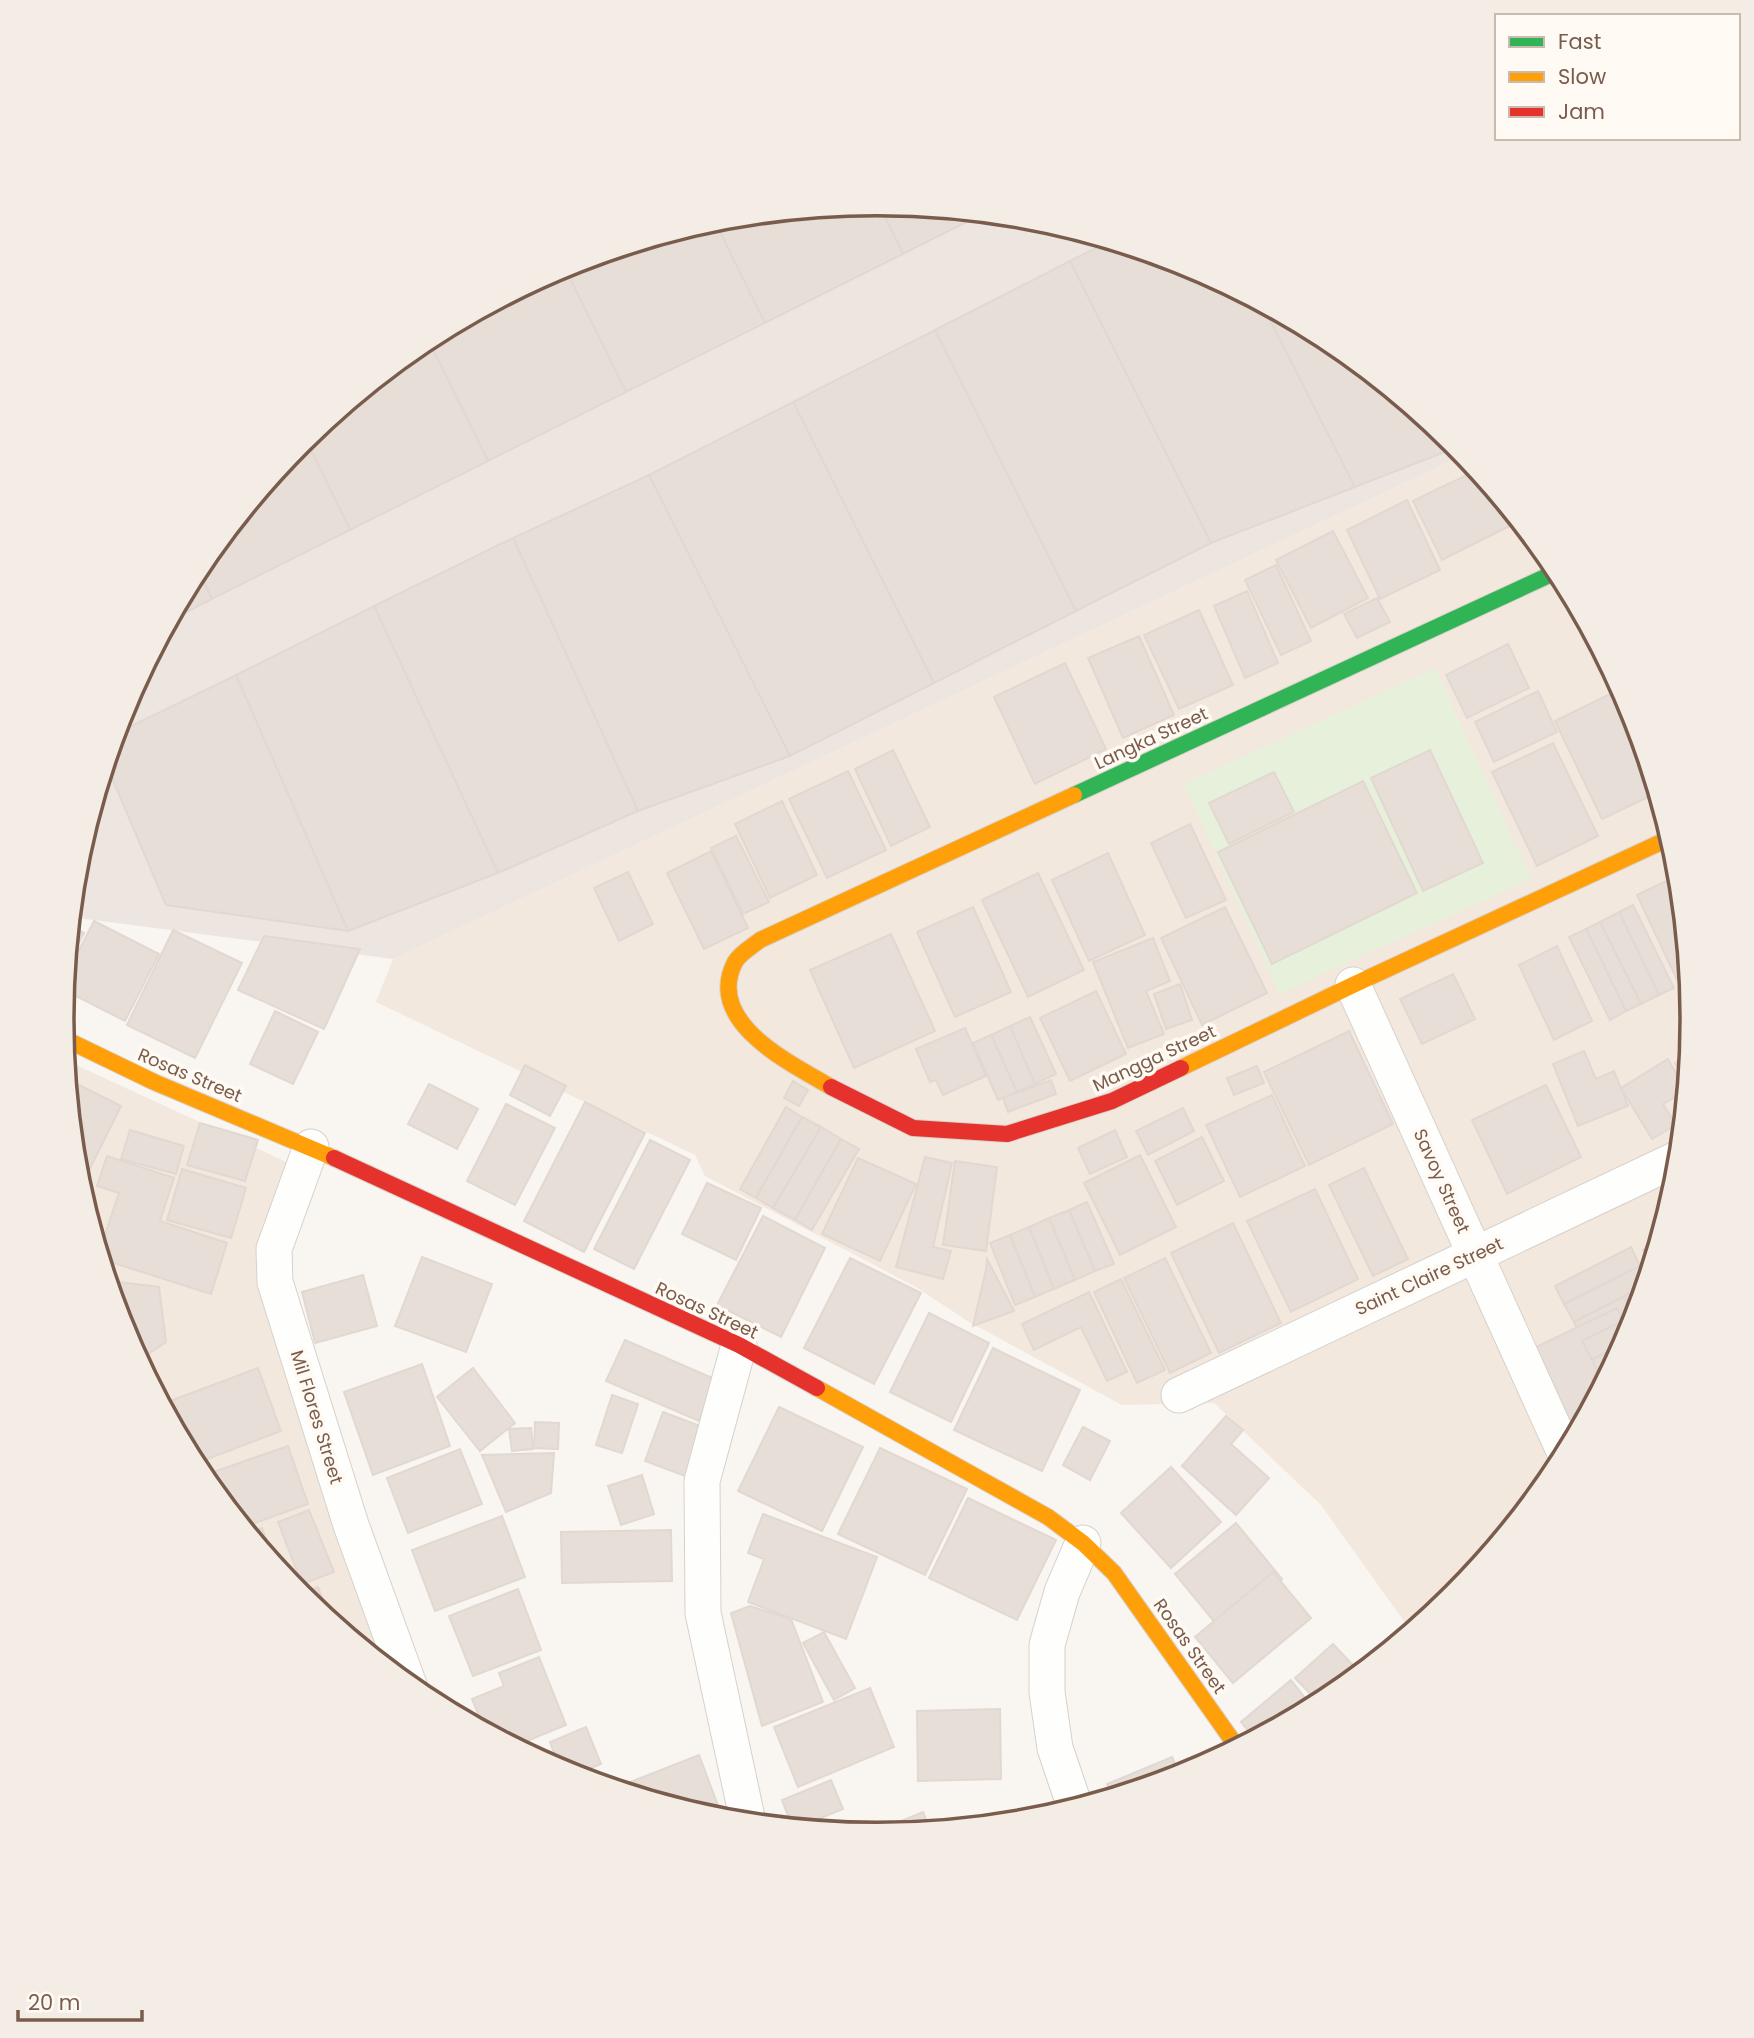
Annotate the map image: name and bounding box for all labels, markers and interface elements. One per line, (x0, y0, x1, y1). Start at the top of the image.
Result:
legend (1495, 14, 1740, 140)
text: Fast (1558, 27, 1601, 56)
text: Slow (1558, 62, 1606, 91)
text: Jam (1558, 97, 1605, 126)
street label: Langka Street (1090, 701, 1212, 775)
street label: Mangga Street (1088, 1019, 1220, 1097)
street label: Rosas Street (134, 1042, 246, 1108)
street label: Savoy Street (1408, 1125, 1476, 1237)
street label: Saint Claire Street (1351, 1231, 1507, 1321)
street label: Rosas Street (651, 1275, 763, 1345)
street label: Mil Flores Street (285, 1347, 349, 1487)
street label: Rosas Street (1148, 1593, 1232, 1699)
scale bar (18, 1979, 142, 2023)
text: 20 m (28, 1988, 81, 2017)

